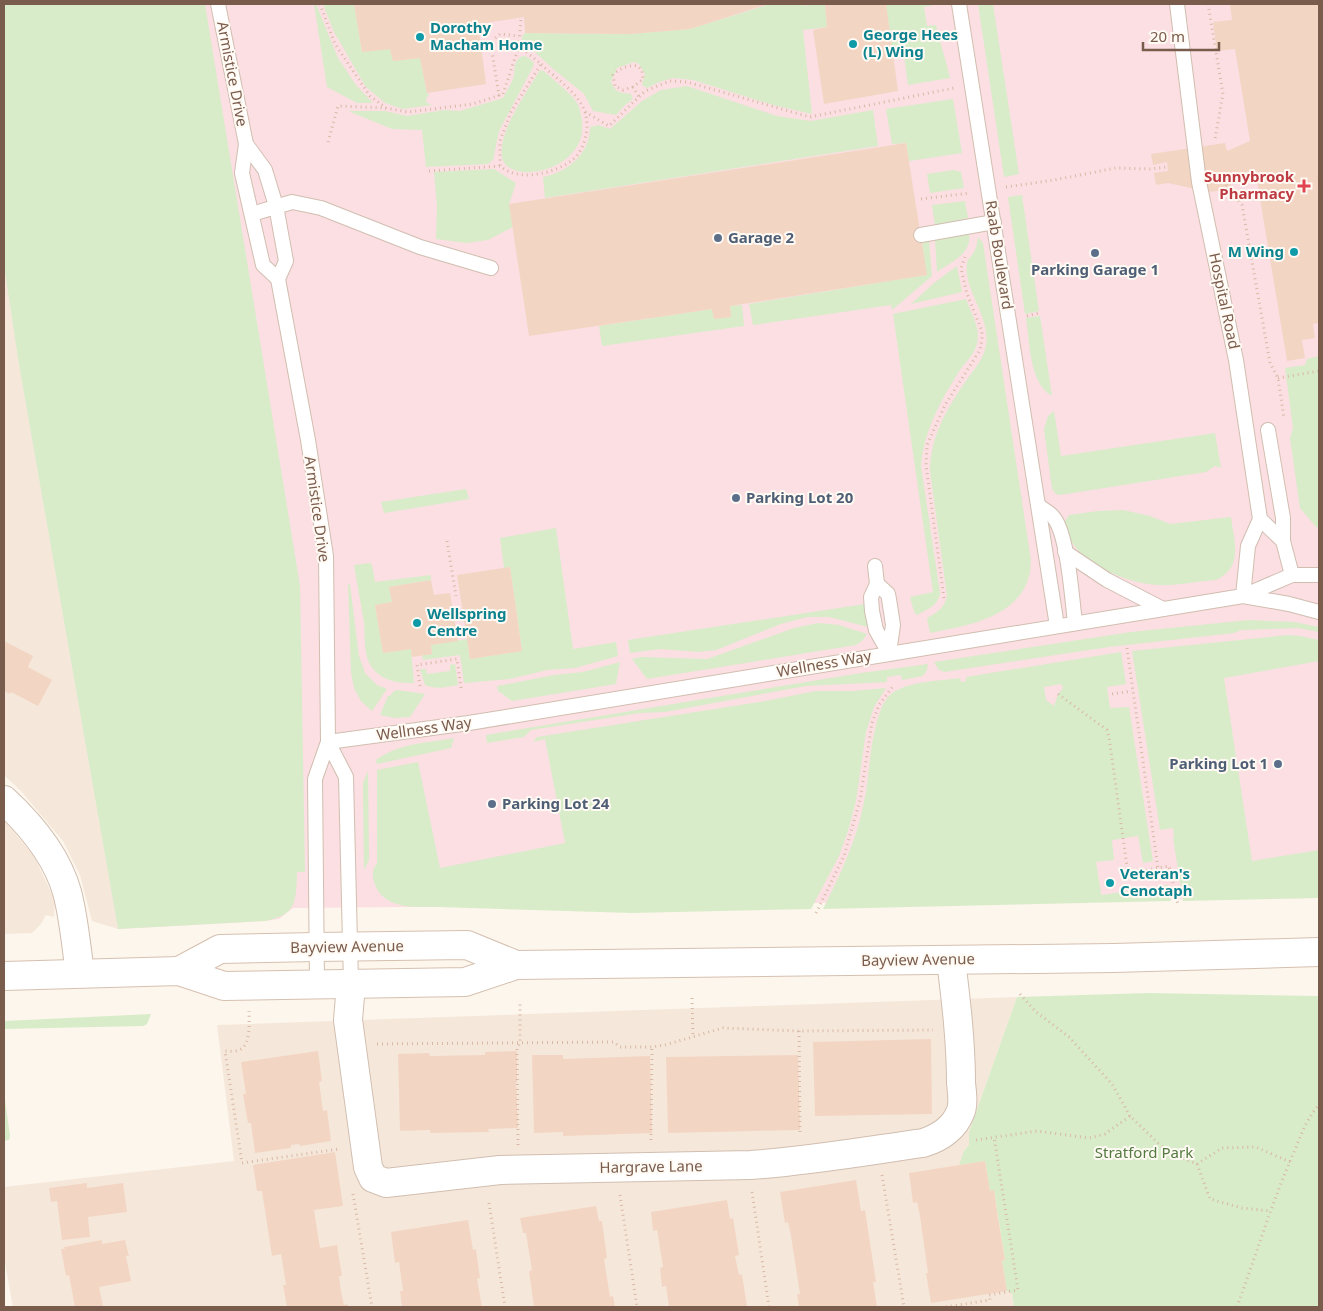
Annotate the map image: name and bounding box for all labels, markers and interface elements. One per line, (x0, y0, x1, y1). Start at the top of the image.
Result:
place label: Dorothy Macham Home (430, 17, 543, 54)
street label: Armistice Drive (213, 19, 253, 128)
scale bar (1143, 20, 1219, 52)
place label: George Hees (L) Wing (863, 24, 958, 61)
text: 20 m (1150, 26, 1185, 46)
marker: Dorothy Macham Home (414, 31, 426, 43)
marker: George Hees (L) Wing (847, 38, 859, 50)
place label: Sunnybrook Pharmacy (1204, 166, 1295, 203)
marker: Sunnybrook Pharmacy (1298, 180, 1310, 192)
street label: Raab Boulevard (981, 199, 1019, 311)
place label: Garage 2 (728, 227, 795, 247)
marker: Garage 2 (712, 232, 724, 244)
place label: M Wing (1228, 241, 1284, 261)
marker: M Wing (1288, 246, 1300, 258)
marker: Parking Garage 1 (1089, 247, 1101, 259)
street label: Hospital Road (1205, 251, 1245, 351)
place label: Parking Garage 1 (1031, 259, 1159, 279)
street label: Armistice Drive (301, 455, 335, 563)
place label: Parking Lot 20 (746, 487, 854, 507)
marker: Parking Lot 20 (730, 492, 742, 504)
place label: Wellspring Centre (427, 603, 507, 640)
marker: Wellspring Centre (411, 617, 423, 629)
street label: Wellness Way (775, 645, 873, 681)
street label: Wellness Way (375, 711, 473, 745)
place label: Parking Lot 1 (1169, 753, 1268, 773)
marker: Parking Lot 1 (1272, 758, 1284, 770)
place label: Parking Lot 24 (502, 793, 610, 813)
marker: Parking Lot 24 (486, 798, 498, 810)
place label: Veteran's Cenotaph (1120, 863, 1192, 900)
marker: Veteran's Cenotaph (1104, 877, 1116, 889)
street label: Bayview Avenue (290, 935, 404, 957)
street label: Bayview Avenue (861, 948, 975, 970)
park label: Stratford Park (1095, 1142, 1193, 1162)
street label: Hargrave Lane (599, 1155, 703, 1177)

